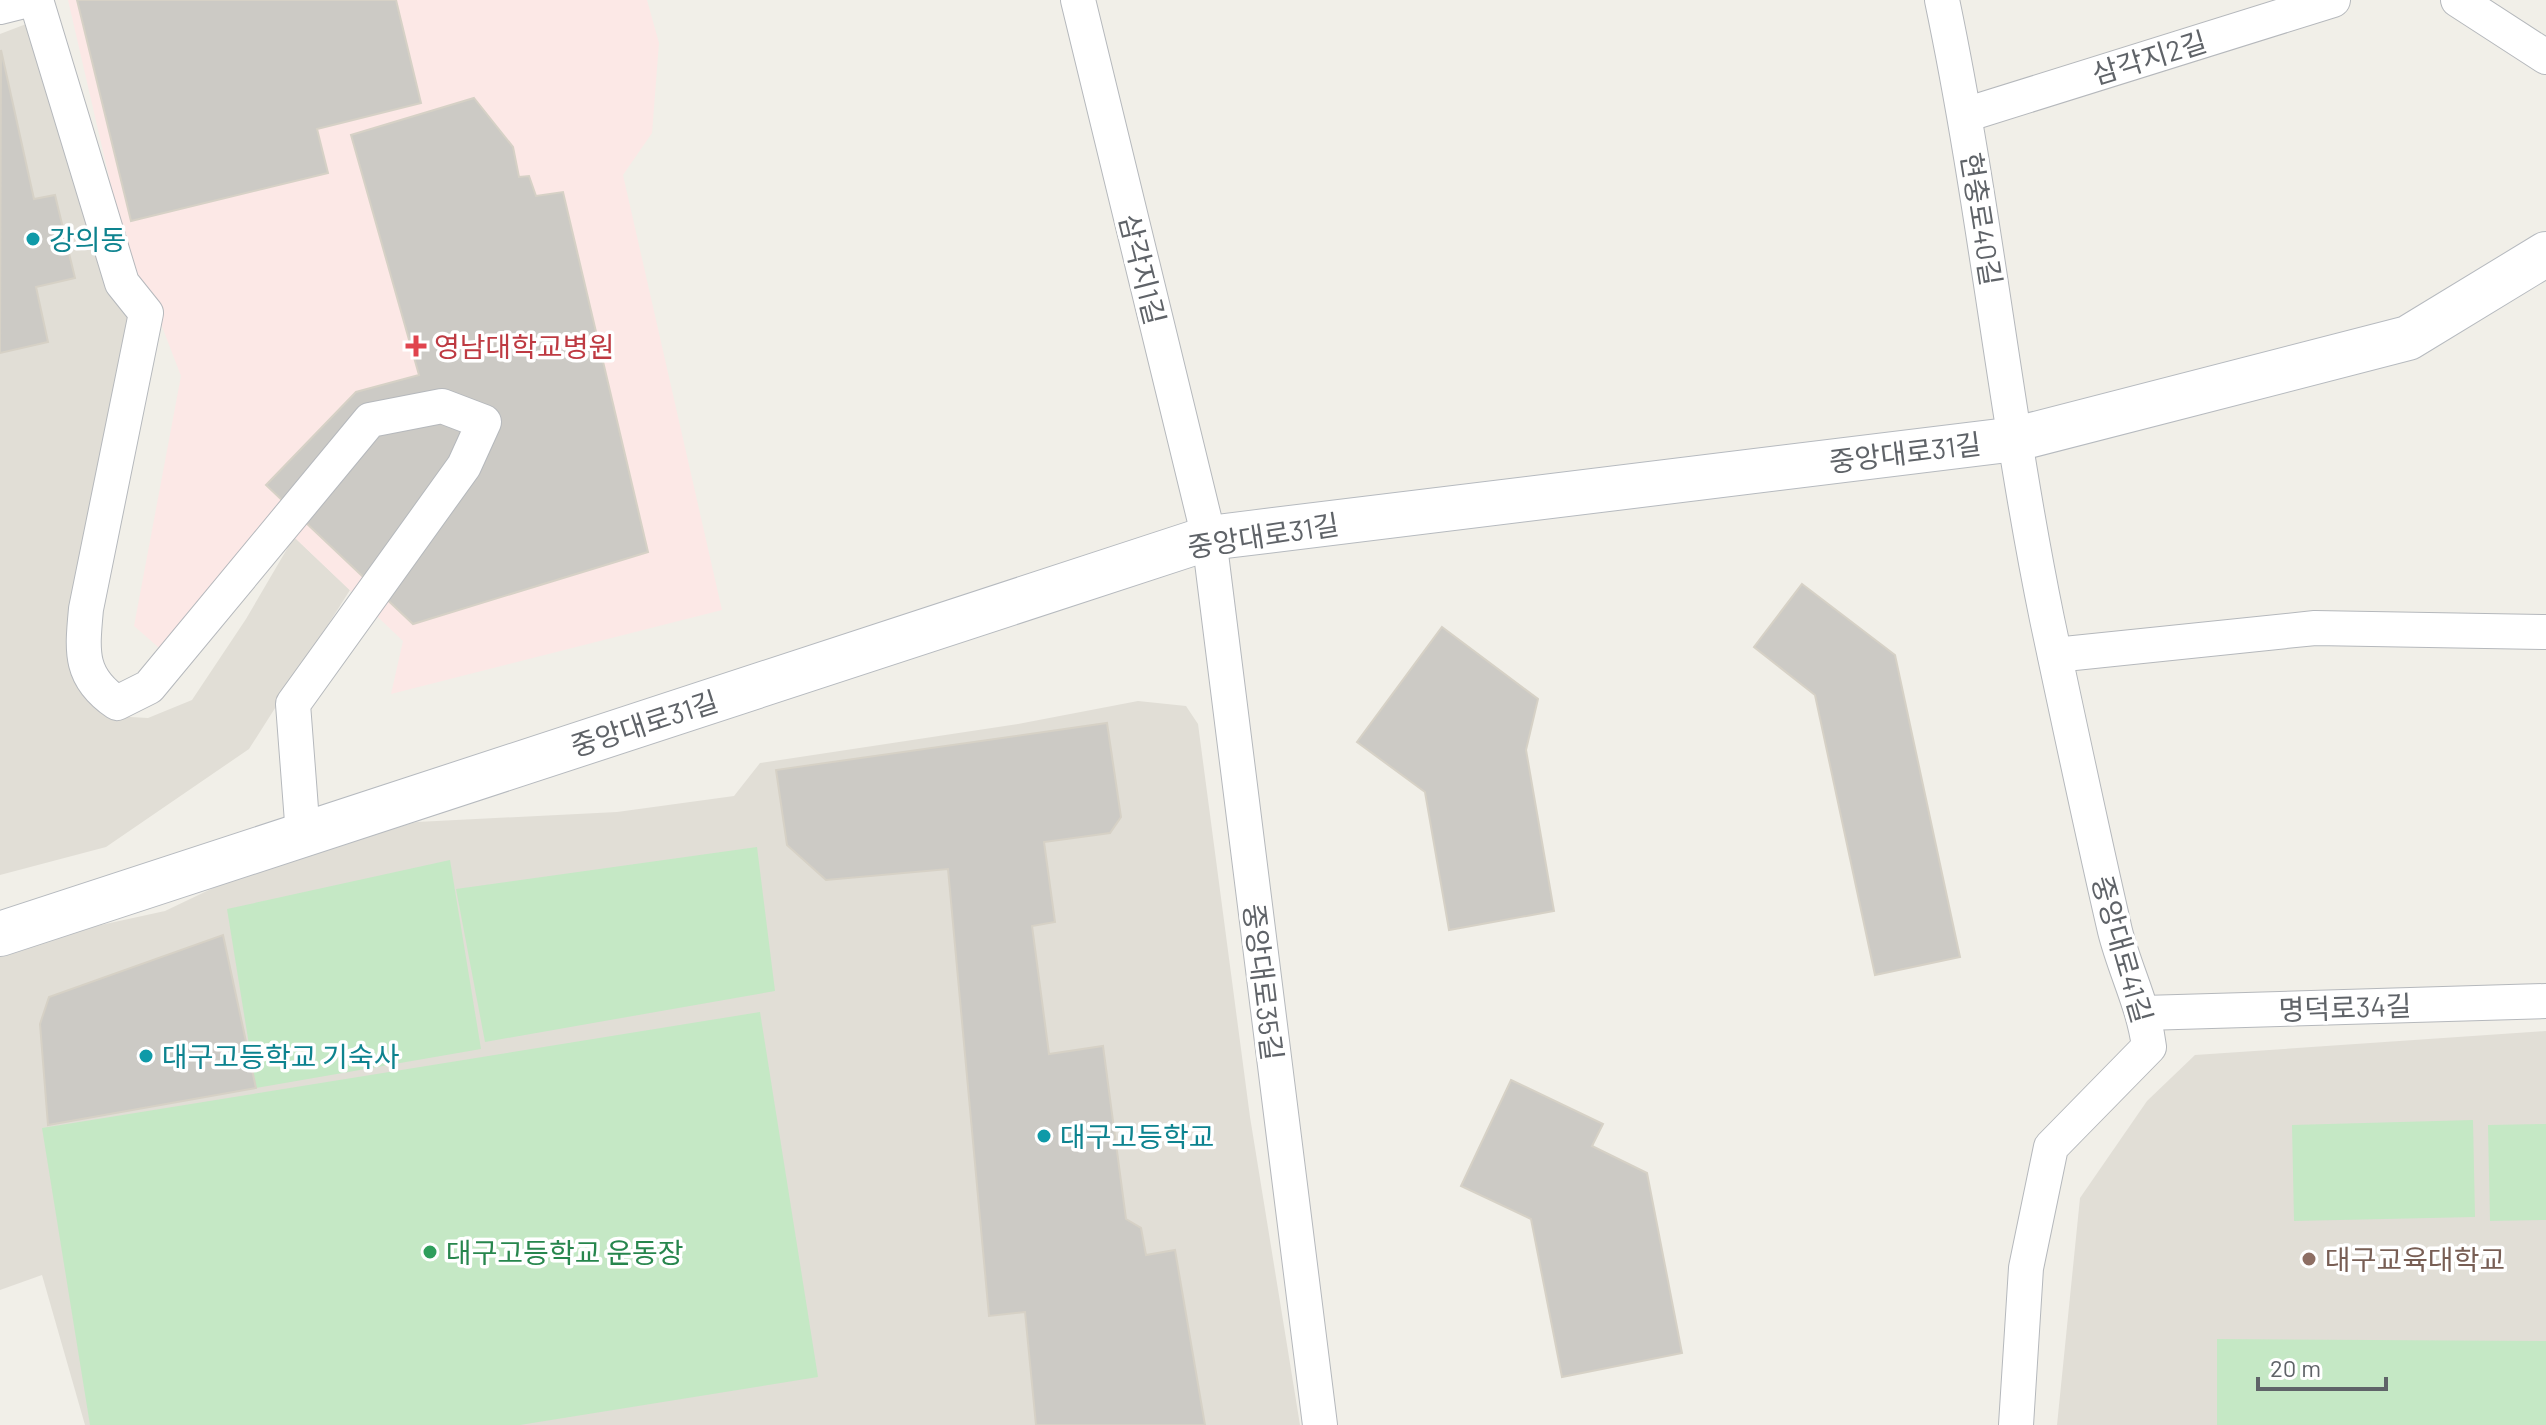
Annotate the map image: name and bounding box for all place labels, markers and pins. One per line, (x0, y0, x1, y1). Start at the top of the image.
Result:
place label: 강의동 (49, 222, 126, 256)
marker: 강의동 (24, 230, 42, 248)
place label: 영남대학교병원 (434, 329, 614, 363)
marker: 영남대학교병원 (405, 335, 427, 357)
place label: 대구고등학교 기숙사 (162, 1039, 399, 1073)
marker: 대구고등학교 기숙사 (137, 1047, 155, 1065)
place label: 대구고등학교 (1060, 1119, 1215, 1153)
marker: 대구고등학교 (1035, 1127, 1053, 1145)
place label: 대구고등학교 운동장 (446, 1235, 683, 1269)
place label: 대구교육대학교 (2325, 1242, 2505, 1276)
marker: 대구고등학교 운동장 (421, 1243, 439, 1261)
marker: 대구교육대학교 (2300, 1250, 2318, 1268)

